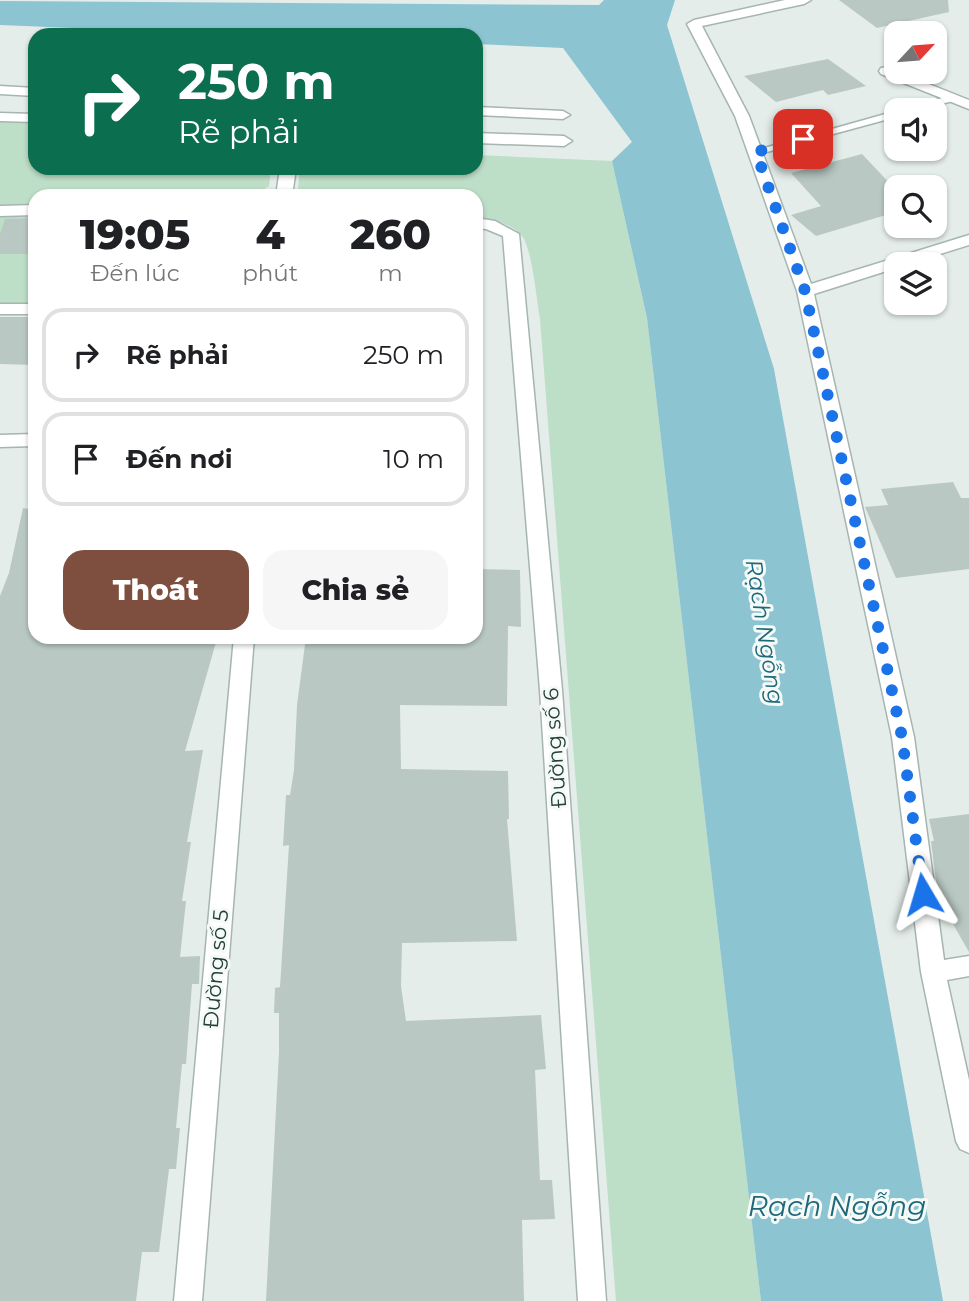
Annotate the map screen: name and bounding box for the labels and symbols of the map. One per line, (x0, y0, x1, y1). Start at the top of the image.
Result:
north arrow (884, 21, 947, 84)
pin (773, 109, 833, 169)
water label: Rạch Ngỗng (740, 557, 790, 707)
street label: Đường số 6 (538, 687, 571, 809)
position arrow (886, 857, 960, 931)
street label: Đường số 5 (198, 908, 233, 1029)
water label: Rạch Ngỗng (748, 1189, 926, 1223)

